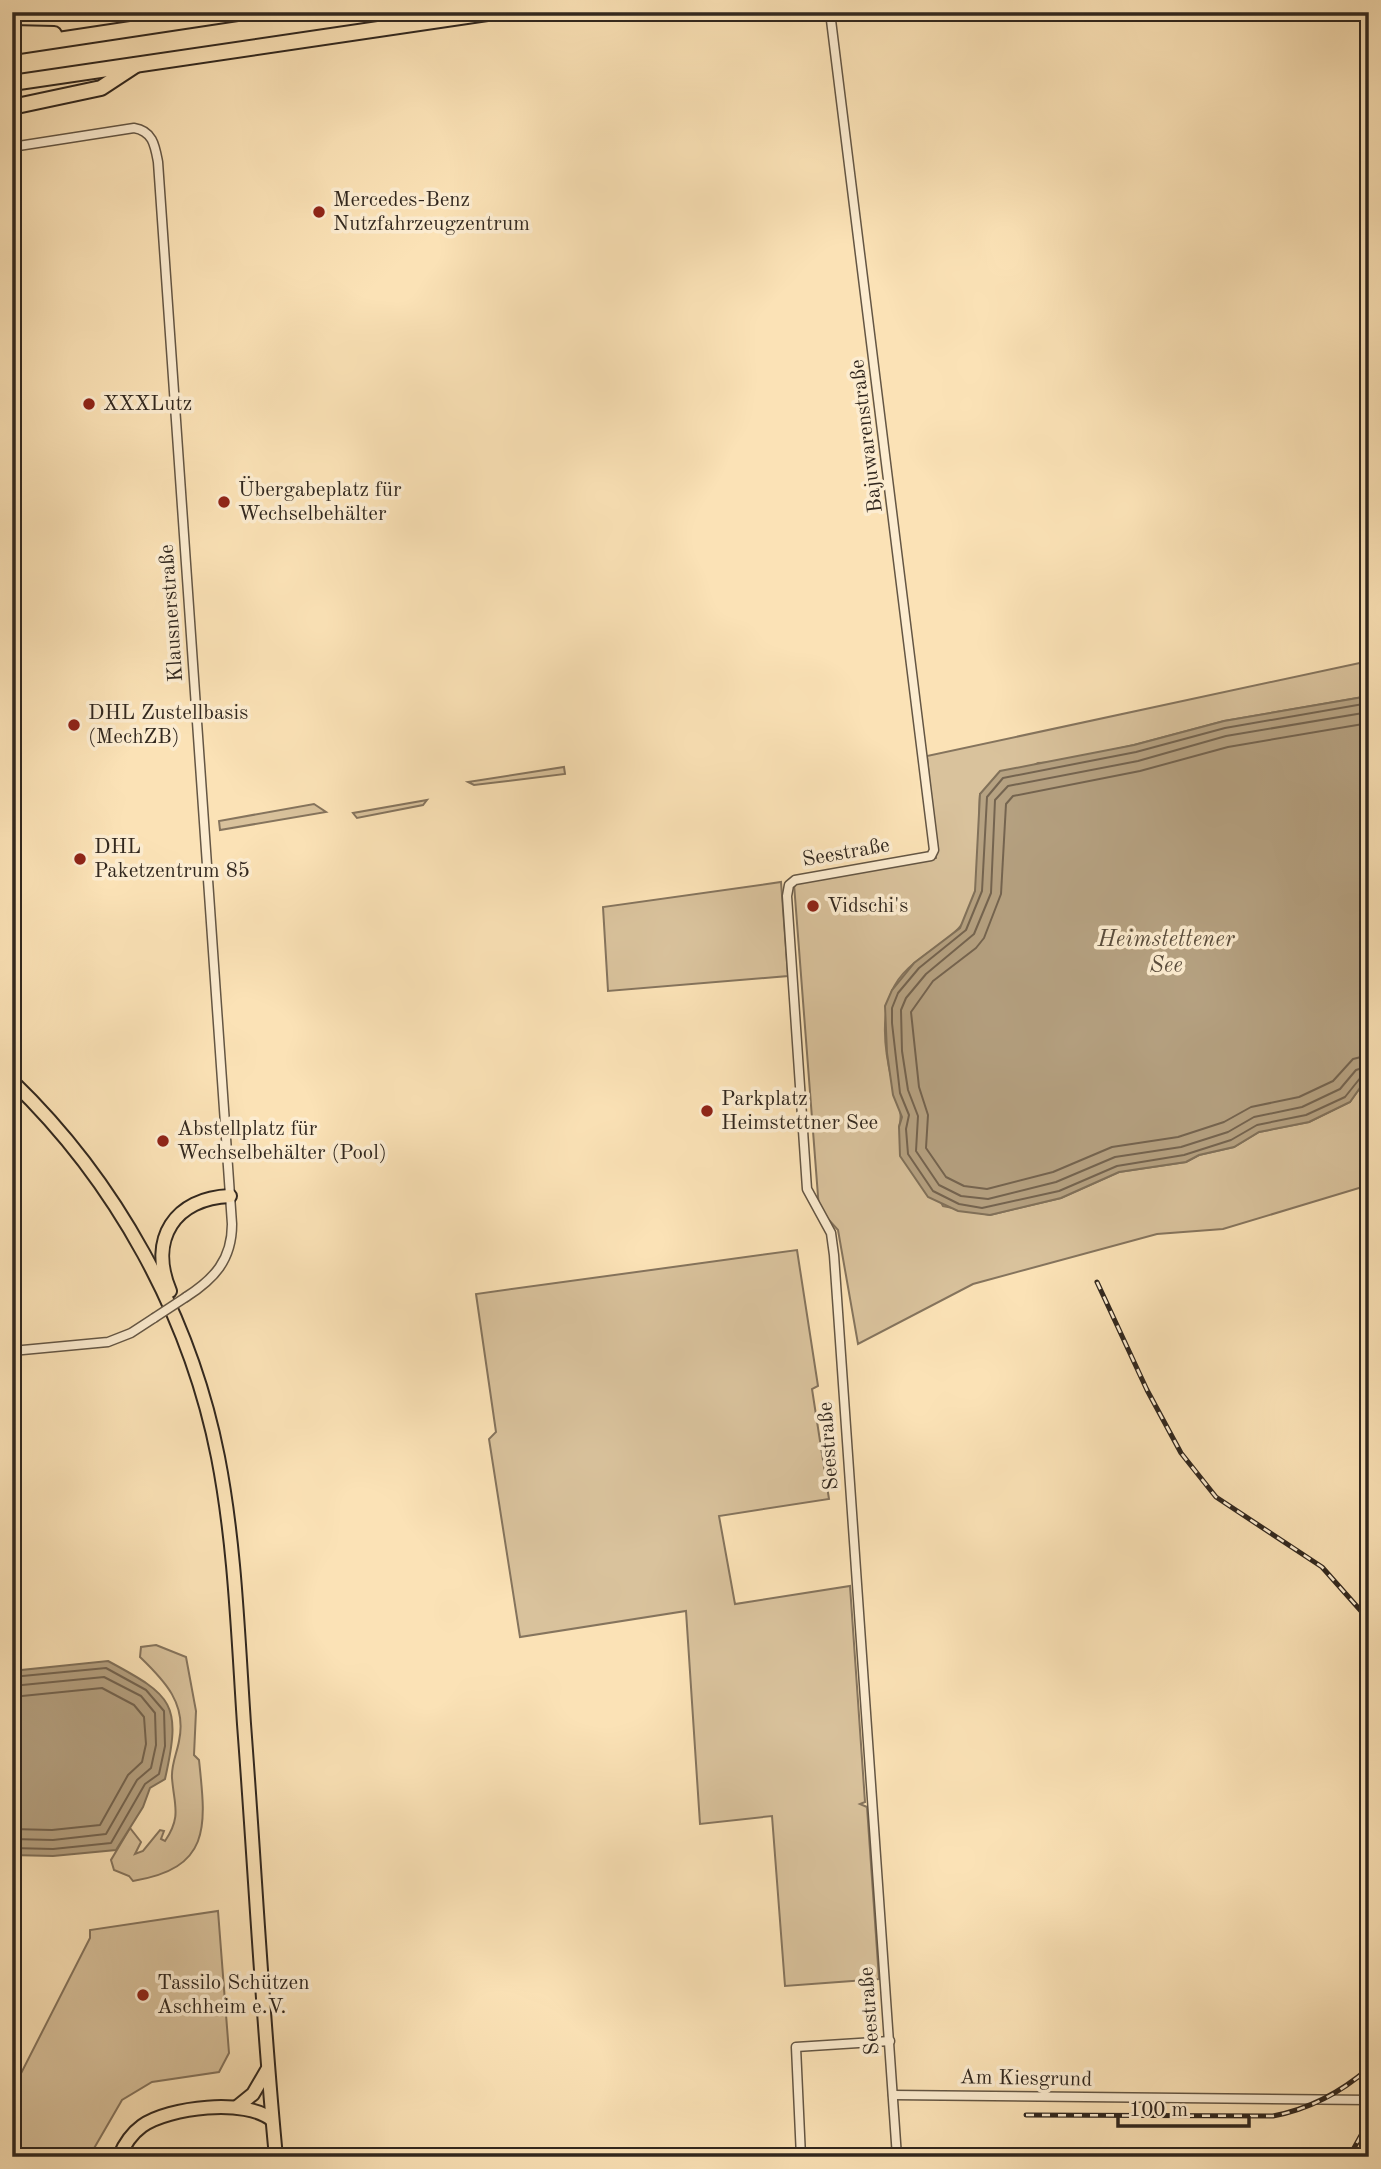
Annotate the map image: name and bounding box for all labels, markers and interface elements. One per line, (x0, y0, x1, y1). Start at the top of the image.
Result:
place label: Mercedes-Benz Nutzfahrzeugzentrum (333, 190, 530, 235)
marker: Mercedes-Benz Nutzfahrzeugzentrum (311, 204, 327, 220)
street label: Bajuwarenstraße (847, 358, 887, 514)
place label: XXXLutz (103, 394, 192, 415)
marker: XXXLutz (81, 396, 97, 412)
place label: Übergabeplatz für Wechselbehälter (238, 476, 402, 525)
marker: Übergabeplatz für Wechselbehälter (216, 494, 232, 510)
street label: Klausnerstraße (157, 543, 187, 683)
place label: DHL Zustellbasis (MechZB) (88, 703, 248, 748)
marker: DHL Zustellbasis (MechZB) (66, 717, 82, 733)
street label: Seestraße (801, 835, 891, 871)
place label: DHL Paketzentrum 85 (94, 837, 250, 882)
marker: DHL Paketzentrum 85 (72, 851, 88, 867)
place label: Vidschi's (827, 896, 908, 917)
marker: Vidschi's (805, 898, 821, 914)
water label: Heimstettener See (1096, 928, 1236, 977)
place label: Parkplatz Heimstettner See (721, 1089, 878, 1134)
marker: Parkplatz Heimstettner See (699, 1103, 715, 1119)
place label: Abstellplatz für Wechselbehälter (Pool) (177, 1119, 387, 1164)
marker: Abstellplatz für Wechselbehälter (Pool) (155, 1133, 171, 1149)
street label: Seestraße (815, 1401, 843, 1491)
street label: Seestraße (856, 1966, 884, 2056)
place label: Tassilo Schützen Aschheim e.V. (157, 1973, 310, 2018)
marker: Tassilo Schützen Aschheim e.V. (135, 1987, 151, 2003)
street label: Am Kiesgrund (960, 2067, 1092, 2091)
scale bar (1118, 2085, 1250, 2129)
text: 100 m (1129, 2100, 1188, 2121)

